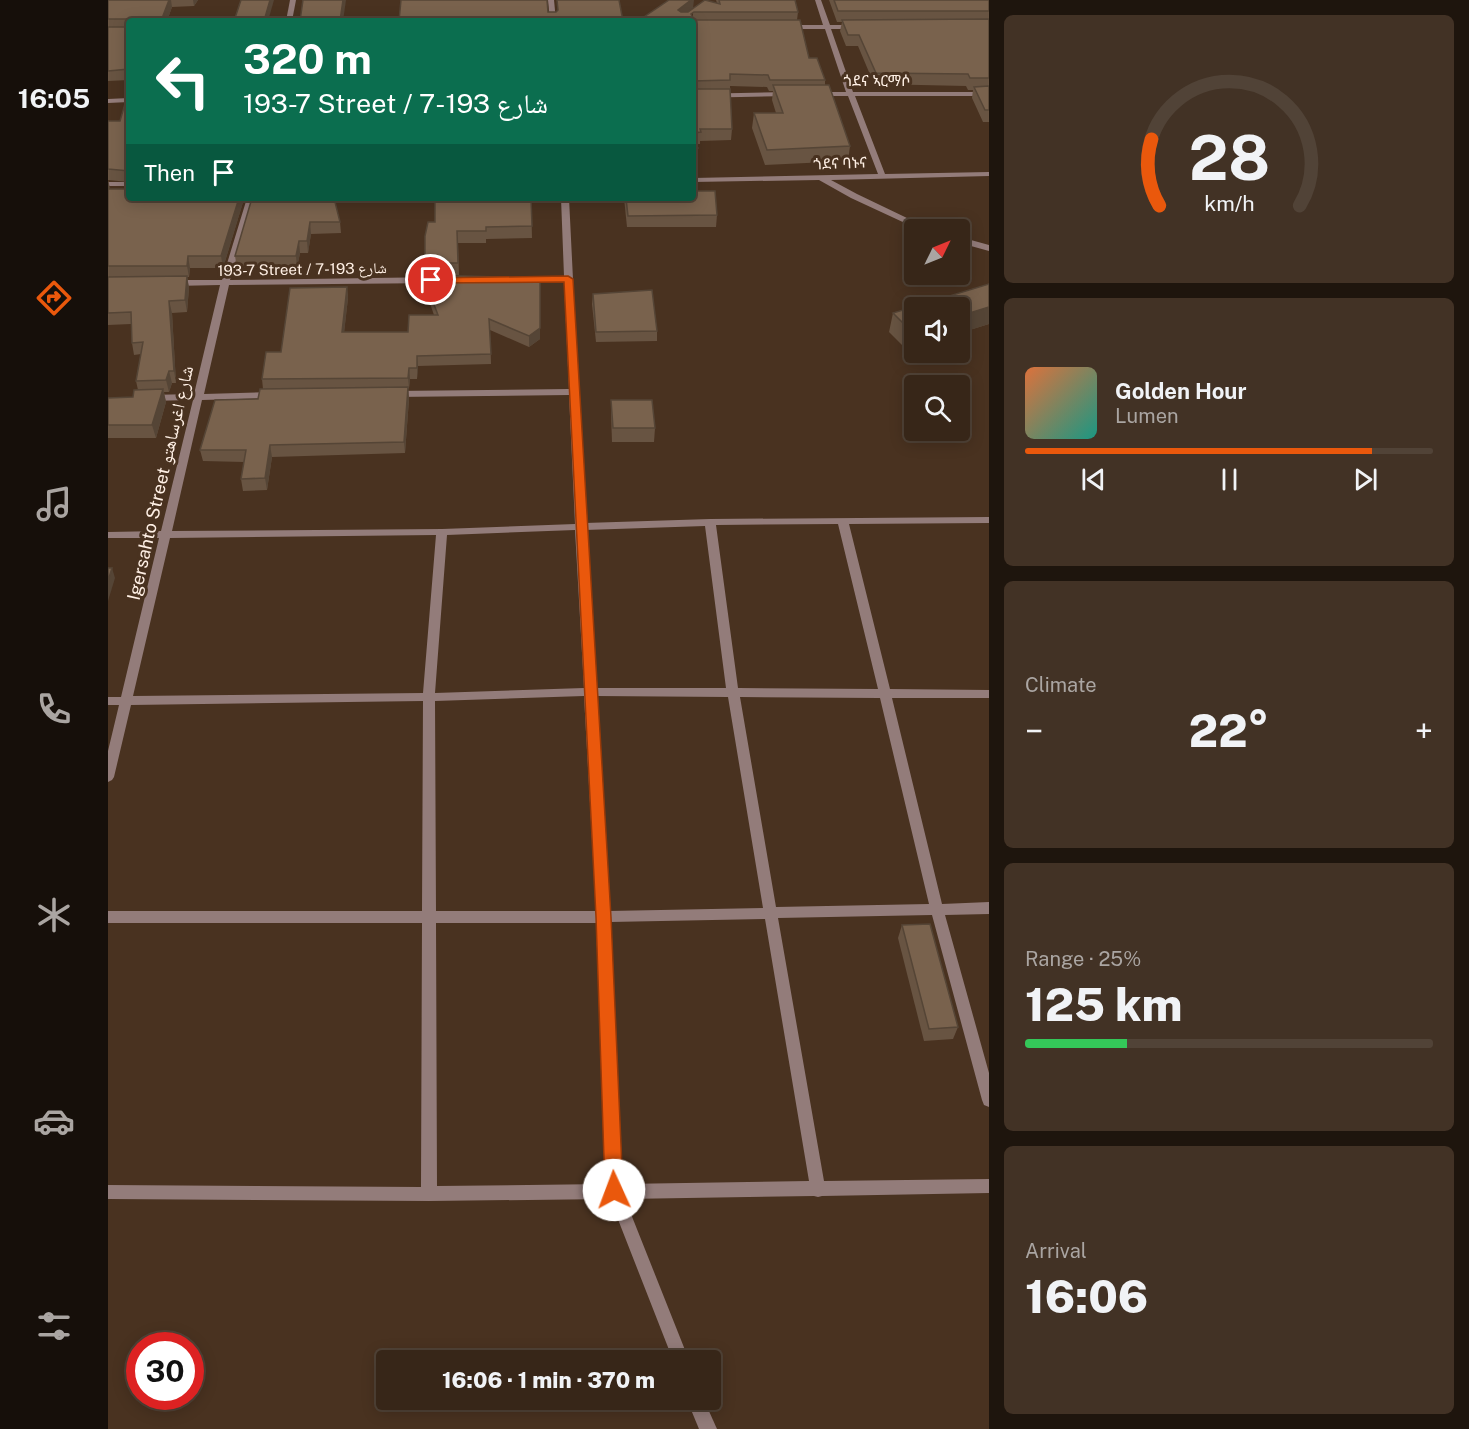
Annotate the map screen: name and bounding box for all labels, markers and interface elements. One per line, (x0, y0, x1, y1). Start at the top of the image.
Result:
text: 320 m (243, 34, 372, 83)
icon: left (144, 42, 222, 120)
street label: ጎደና ኣርማሶ (844, 72, 910, 89)
text: 16:05 (18, 82, 90, 114)
text: 193-7 Street / شارع 193-7 (243, 87, 548, 119)
text: 28 (1188, 121, 1270, 194)
street label: ጎደና ባኑና (813, 154, 867, 172)
icon: arrive (207, 156, 240, 189)
text: Then (144, 160, 195, 186)
text: km/h (1204, 191, 1254, 216)
north arrow (904, 219, 970, 285)
map controls (904, 219, 970, 441)
pin (405, 254, 456, 305)
street label: 193-7 Street / شارع 193-7 (217, 259, 387, 281)
icon: arrive (414, 263, 447, 296)
icon: directions (33, 277, 75, 319)
button: sound (904, 297, 970, 363)
street label: Igersahto Street شارع اغرساهتو (123, 364, 198, 603)
button: search (904, 375, 970, 441)
text: Golden Hour (1115, 378, 1246, 404)
text: Lumen (1115, 404, 1179, 428)
icon: previous (1077, 463, 1110, 496)
icon: pause (1213, 463, 1246, 496)
icon: next (1349, 463, 1382, 496)
icon: music (33, 483, 75, 525)
text: Climate (1025, 673, 1097, 697)
icon: phone (33, 688, 75, 730)
text: 22° (1189, 704, 1269, 757)
text: − (1025, 712, 1043, 750)
text: + (1415, 712, 1433, 750)
icon: climate (33, 894, 75, 936)
text: Range · 25% (1025, 947, 1141, 971)
text: 125 km (1025, 978, 1182, 1031)
icon: car (33, 1100, 75, 1142)
position arrow (582, 1158, 646, 1222)
text: Arrival (1025, 1239, 1087, 1263)
text: 16:06 (1025, 1270, 1148, 1323)
icon: filters (33, 1305, 75, 1347)
speed limit sign: 30 (126, 1332, 204, 1410)
text: 16:06 · 1 min · 370 m (442, 1367, 655, 1393)

